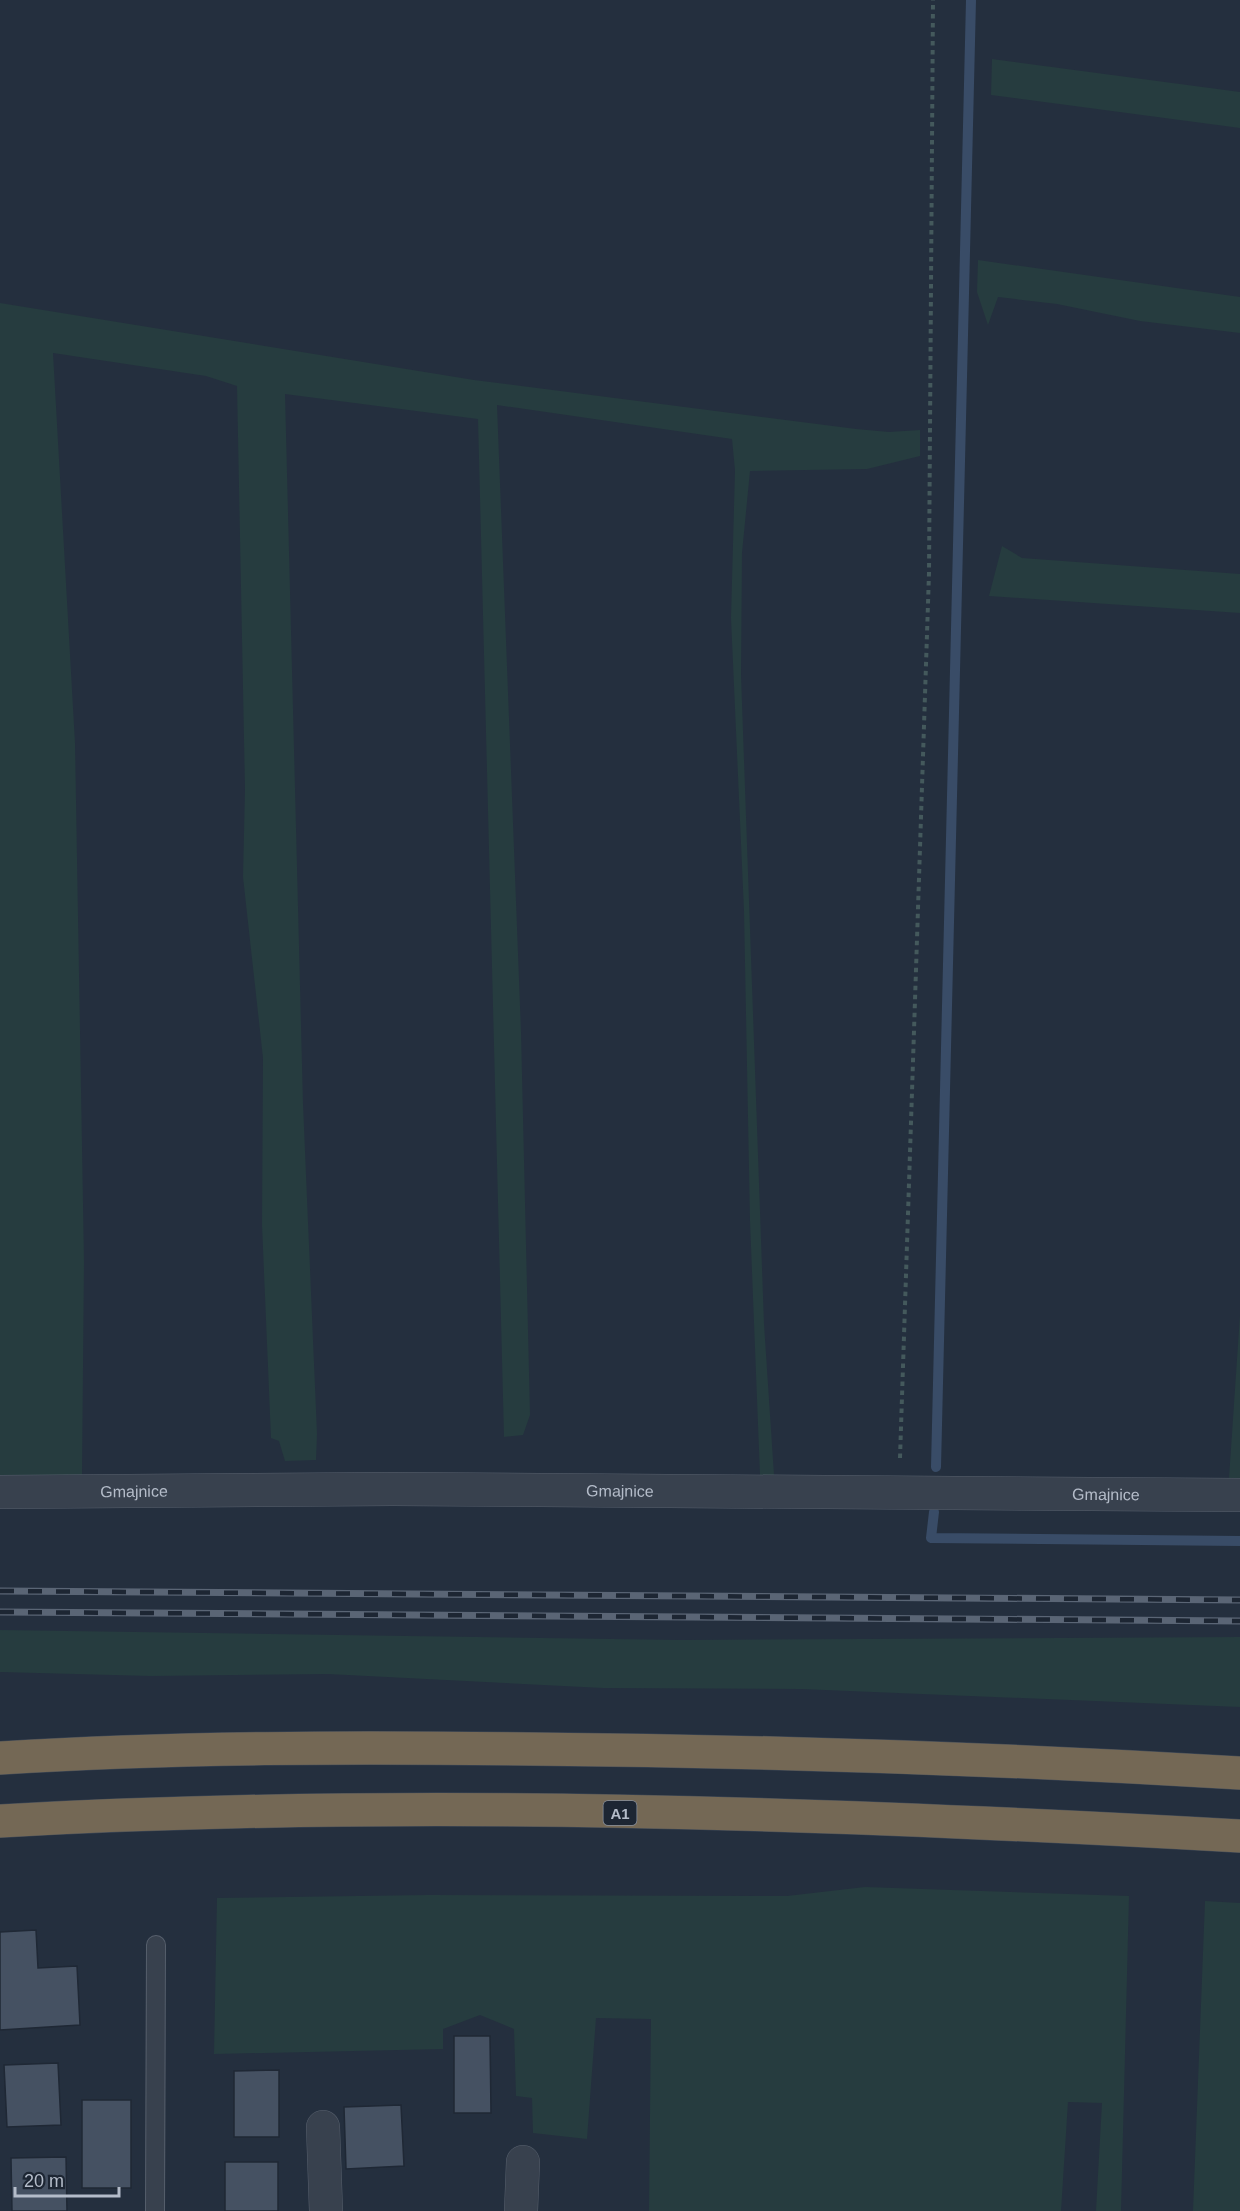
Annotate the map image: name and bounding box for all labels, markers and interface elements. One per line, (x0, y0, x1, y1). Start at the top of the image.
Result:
street label: Gmajnice (100, 1482, 168, 1500)
street label: Gmajnice (586, 1482, 654, 1499)
street label: Gmajnice (1072, 1485, 1140, 1503)
road number: A1 (604, 1801, 636, 1825)
scale bar (15, 2160, 118, 2198)
text: 20 m (24, 2171, 64, 2191)

